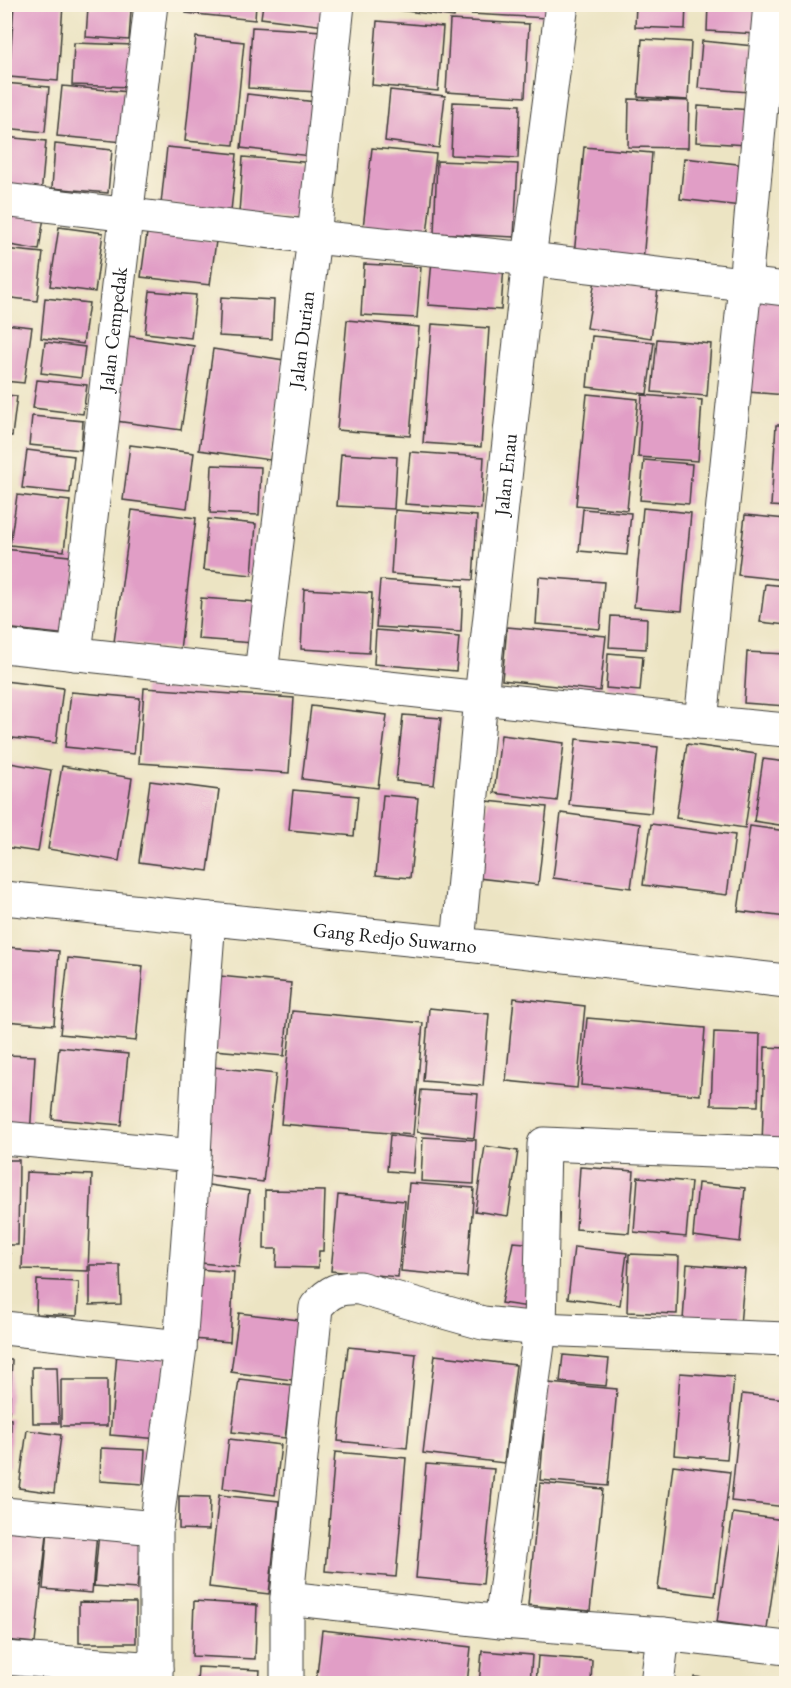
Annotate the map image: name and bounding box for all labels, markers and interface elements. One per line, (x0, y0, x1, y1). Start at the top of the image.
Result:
street label: Jalan Cempedak (93, 265, 133, 395)
street label: Jalan Durian (282, 289, 320, 392)
street label: Jalan Enau (488, 432, 523, 519)
street label: Gang Redjo Suwarno (312, 916, 478, 959)

